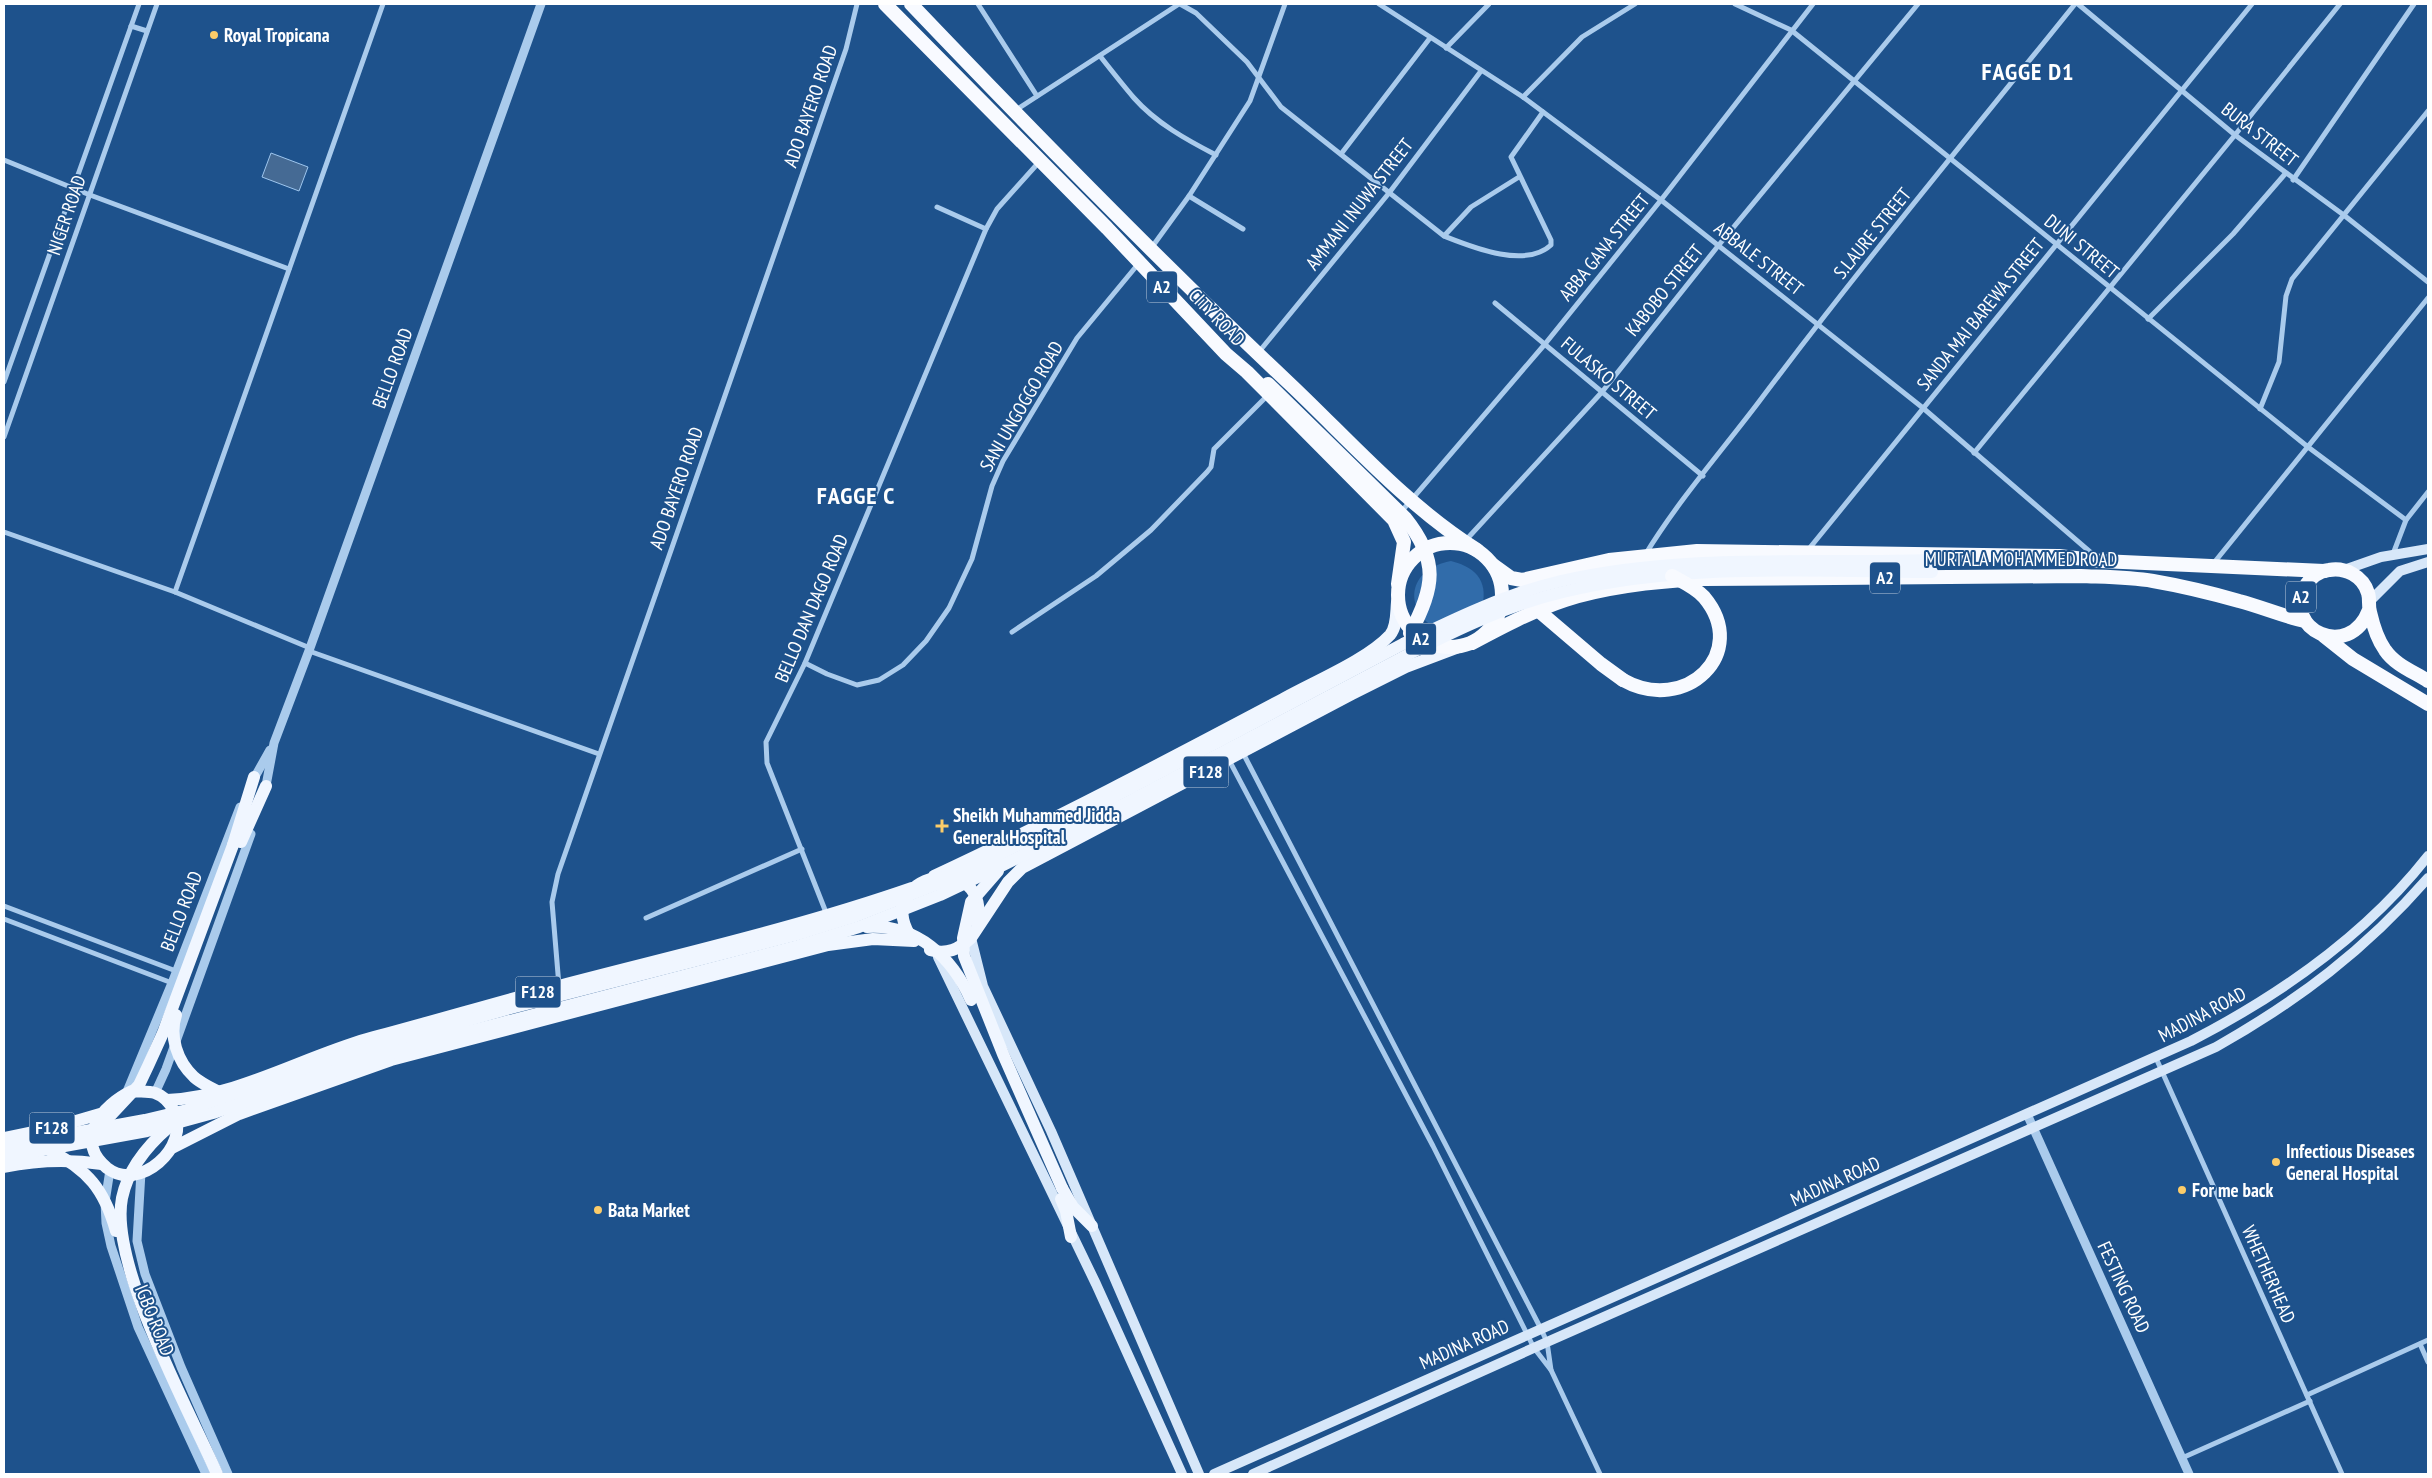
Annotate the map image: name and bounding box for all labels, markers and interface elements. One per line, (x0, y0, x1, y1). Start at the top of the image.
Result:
place label: Royal Tropicana (224, 23, 330, 47)
marker: Royal Tropicana (208, 29, 220, 41)
street label: ADO BAYERO ROAD (778, 42, 842, 170)
district label: FAGGE D1 (1981, 56, 2075, 87)
street label: BURA STREET (2217, 97, 2303, 172)
street label: AMMANI INUWA STREET (1300, 133, 1418, 275)
street label: NIGER ROAD (41, 172, 91, 258)
street label: S.LAURE STREET (1828, 182, 1916, 283)
street label: ABBA GANA STREET (1554, 188, 1655, 305)
street label: DUNI STREET (2040, 209, 2125, 284)
street label: ABBALE STREET (1710, 216, 1809, 301)
street label: SANDA MAI BAREWA STREET (1911, 233, 2049, 395)
street label: KABOBO STREET (1620, 239, 1709, 341)
road number: A2 (1147, 272, 1177, 302)
street label: CITY ROAD (1184, 283, 1250, 351)
street label: BELLO ROAD (366, 324, 418, 411)
street label: FULASKO STREET (1557, 331, 1662, 425)
street label: SANI UNGOGGO ROAD (974, 337, 1068, 475)
street label: ADO BAYERO ROAD (644, 424, 708, 552)
district label: FAGGE C (817, 480, 895, 511)
street label: BELLO DAN DAGO ROAD (769, 530, 853, 686)
street label: MURTALA MOHAMMED ROAD (1925, 547, 2117, 571)
road number: A2 (1870, 562, 1900, 594)
road number: A2 (2286, 582, 2316, 612)
road number: A2 (1406, 624, 1436, 654)
road number: F128 (1184, 756, 1228, 788)
place label: Sheikh Muhammed Jidda General Hospital (953, 803, 1120, 849)
marker: Sheikh Muhammed Jidda General Hospital (935, 819, 949, 833)
street label: BELLO ROAD (155, 868, 207, 954)
road number: F128 (516, 976, 560, 1008)
street label: MADINA ROAD (2154, 981, 2250, 1047)
road number: F128 (30, 1112, 74, 1144)
place label: Infectious Diseases General Hospital (2286, 1139, 2415, 1185)
street label: MADINA ROAD (1786, 1151, 1884, 1211)
marker: Infectious Diseases General Hospital (2270, 1156, 2282, 1168)
place label: For me back (2192, 1178, 2273, 1202)
marker: For me back (2176, 1184, 2188, 1196)
place label: Bata Market (608, 1198, 690, 1222)
marker: Bata Market (592, 1204, 604, 1216)
street label: WHETHERHEAD (2237, 1221, 2301, 1327)
street label: FESTING ROAD (2092, 1237, 2156, 1337)
street label: IGBO ROAD (130, 1281, 180, 1359)
street label: MADINA ROAD (1415, 1314, 1513, 1374)

